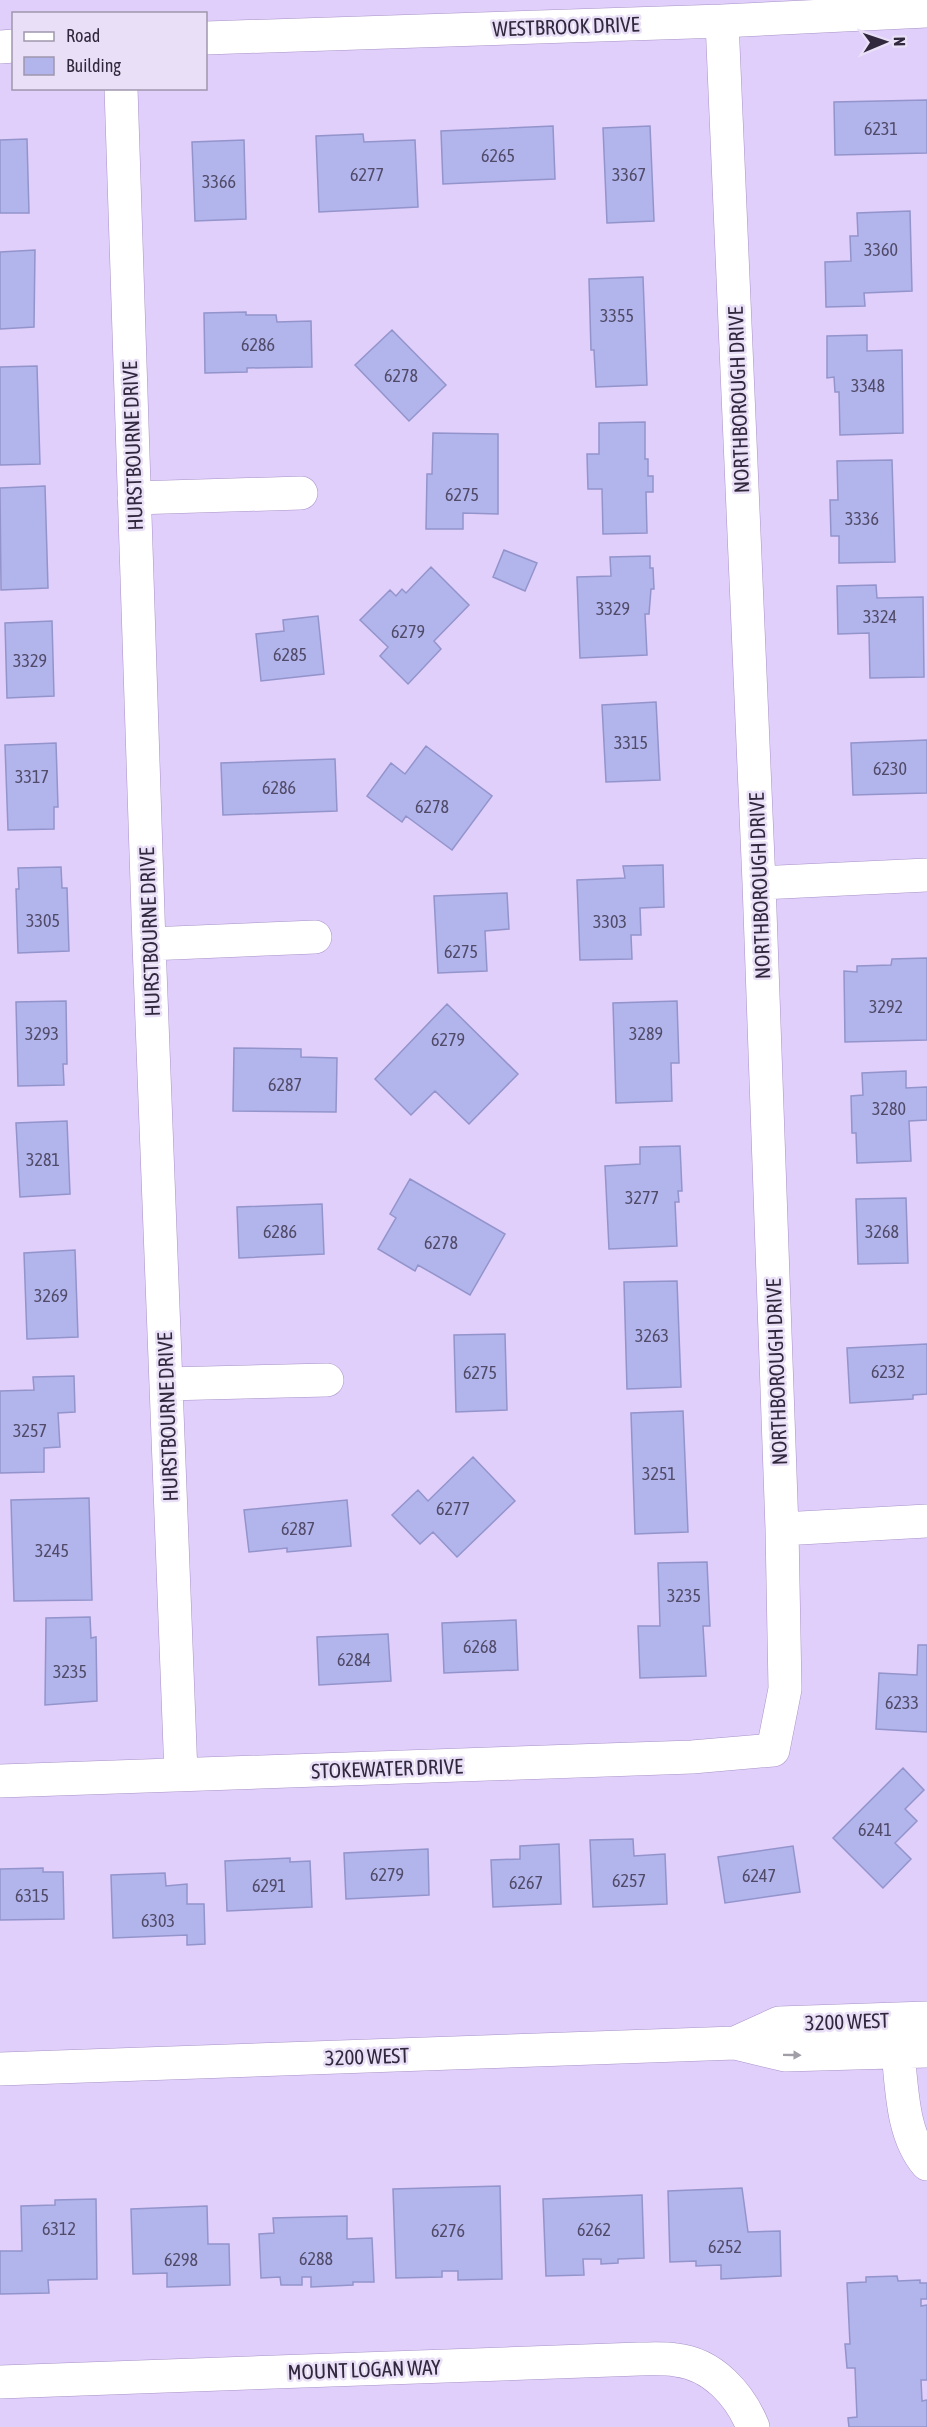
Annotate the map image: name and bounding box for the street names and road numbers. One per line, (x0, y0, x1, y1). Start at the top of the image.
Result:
street label: WESTBROOK DRIVE (492, 11, 640, 41)
street label: NORTHBOROUGH DRIVE (723, 306, 753, 494)
street label: HURSTBOURNE DRIVE (117, 361, 147, 531)
street label: NORTHBOROUGH DRIVE (744, 792, 774, 980)
street label: HURSTBOURNE DRIVE (134, 847, 164, 1017)
street label: NORTHBOROUGH DRIVE (761, 1278, 791, 1466)
street label: HURSTBOURNE DRIVE (152, 1332, 182, 1502)
street label: STOKEWATER DRIVE (311, 1753, 463, 1783)
street label: 3200 WEST (804, 2008, 890, 2034)
street label: 3200 WEST (324, 2043, 410, 2069)
street label: MOUNT LOGAN WAY (287, 2354, 442, 2384)

